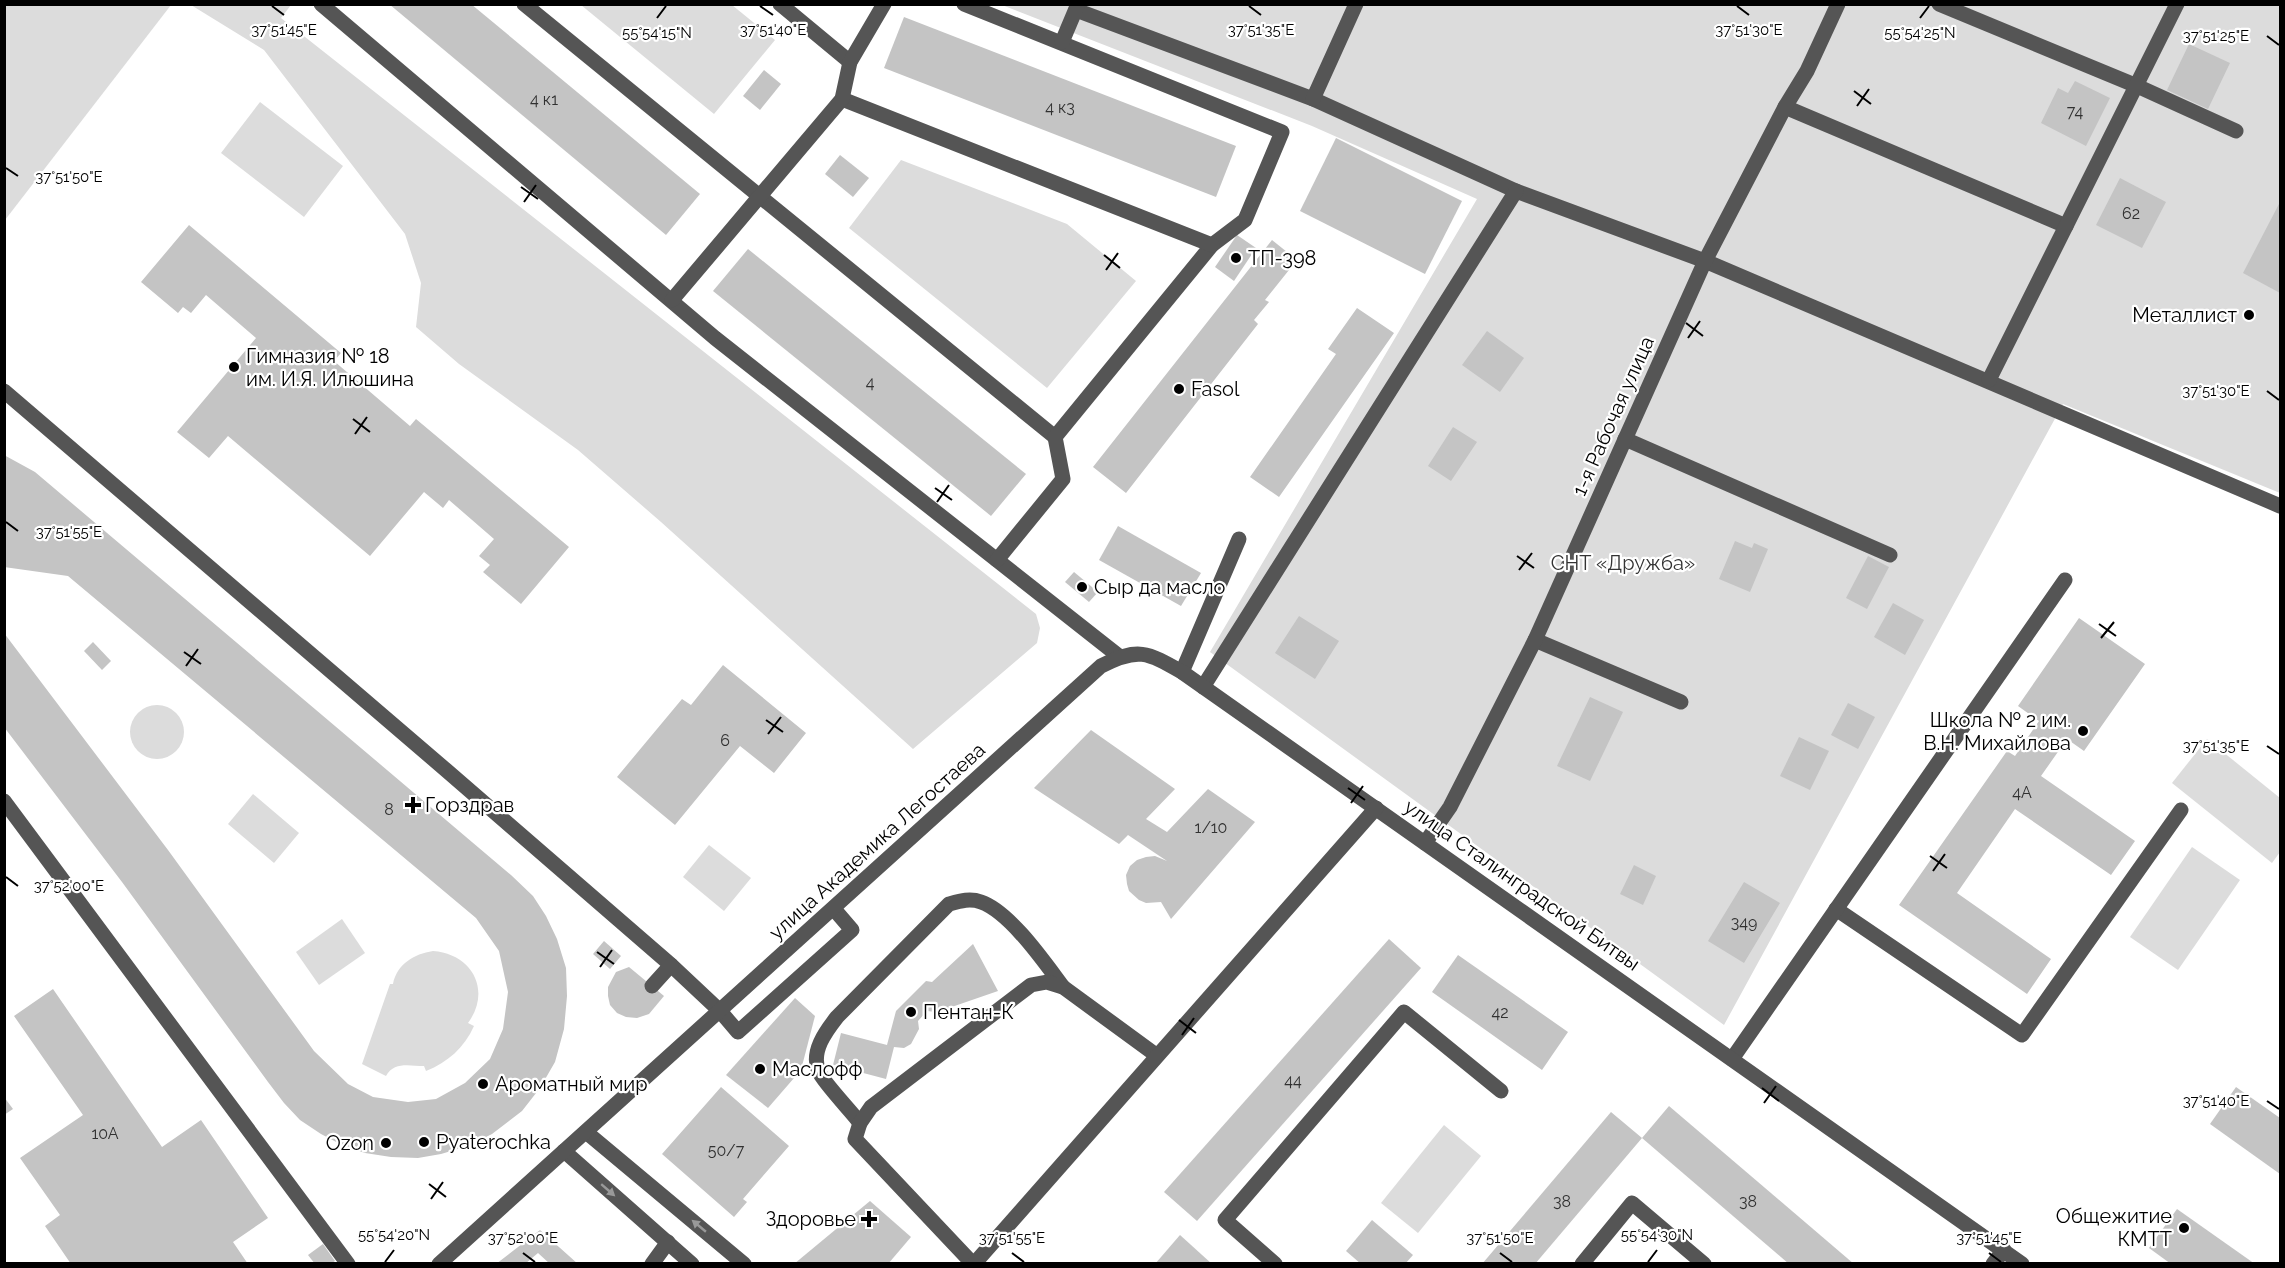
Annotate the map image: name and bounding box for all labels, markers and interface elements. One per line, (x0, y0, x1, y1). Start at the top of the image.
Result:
text: 37°51'45"E (251, 21, 317, 39)
text: 37°51'40"E (740, 21, 806, 39)
text: 37°51'35"E (1228, 21, 1294, 39)
text: 37°51'30"E (1715, 21, 1783, 39)
text: 55°54'15"N (622, 24, 692, 42)
text: 55°54'25"N (1884, 24, 1956, 42)
text: 37°51'25"E (2183, 27, 2249, 45)
house number: 4 к1 (530, 90, 558, 109)
house number: 4 к3 (1045, 98, 1075, 117)
house number: 74 (2067, 102, 2083, 121)
text: 37°51'50"E (35, 168, 103, 186)
house number: 62 (2122, 204, 2140, 223)
place label: ТП-398 (1248, 246, 1316, 270)
marker: ТП-398 (1229, 251, 1243, 265)
place label: Металлист (2132, 303, 2237, 327)
marker: Металлист (2242, 308, 2256, 322)
street label: 1-я Рабочая улица (1567, 332, 1659, 500)
place label: Гимназия № 18 им. И.Я. Илюшина (246, 344, 414, 391)
marker: Гимназия № 18 им. И.Я. Илюшина (227, 360, 241, 374)
house number: 4 (866, 373, 875, 392)
place label: Fasol (1191, 377, 1240, 401)
marker: Fasol (1172, 382, 1186, 396)
text: 37°51'30"E (2182, 382, 2250, 400)
text: 37°51'55"E (36, 523, 102, 541)
park label: СНТ «Дружба» (1551, 551, 1695, 575)
place label: Сыр да масло (1094, 575, 1226, 599)
marker: Сыр да масло (1075, 580, 1089, 594)
place label: Школа № 2 им. В.Н. Михайлова (1923, 708, 2071, 755)
marker: Школа № 2 им. В.Н. Михайлова (2076, 724, 2090, 738)
house number: 6 (720, 731, 730, 750)
text: 37°51'35"E (2183, 737, 2249, 755)
street label: улица Академика Легостаева (764, 738, 990, 944)
house number: 4А (2012, 783, 2032, 802)
place label: Горздрав (425, 793, 514, 817)
street label: улица Сталинградской Битвы (1400, 794, 1644, 976)
marker: Горздрав (406, 798, 420, 812)
house number: 8 (384, 800, 394, 819)
house number: 1/10 (1195, 818, 1227, 837)
text: 37°52'00"E (34, 877, 104, 895)
house number: 349 (1731, 913, 1757, 932)
place label: Пентан-К (923, 1000, 1014, 1024)
house number: 42 (1491, 1003, 1509, 1022)
marker: Пентан-К (904, 1005, 918, 1019)
place label: Маслофф (772, 1057, 863, 1081)
marker: Маслофф (753, 1062, 767, 1076)
house number: 44 (1284, 1071, 1302, 1090)
place label: Ароматный мир (495, 1072, 648, 1096)
marker: Ароматный мир (476, 1077, 490, 1091)
text: 37°51'40"E (2183, 1092, 2249, 1110)
house number: 10А (91, 1124, 119, 1143)
place label: Pyaterochka (436, 1130, 551, 1154)
place label: Ozon (326, 1131, 374, 1155)
marker: Pyaterochka (417, 1135, 431, 1149)
marker: Ozon (379, 1136, 393, 1150)
house number: 50/7 (708, 1141, 745, 1160)
one-way arrow (600, 1183, 616, 1196)
house number: 38 (1553, 1192, 1571, 1211)
house number: 38 (1739, 1192, 1757, 1211)
place label: Общежитие КМТТ (2056, 1204, 2172, 1251)
place label: Здоровье (765, 1207, 856, 1231)
marker: Здоровье (860, 1210, 878, 1228)
one-way arrow (692, 1220, 707, 1233)
marker: Общежитие КМТТ (2177, 1221, 2191, 1235)
text: 55°54'20"N (358, 1226, 430, 1244)
text: 55°54'30"N (1621, 1226, 1693, 1244)
text: 37°52'00"E (488, 1229, 558, 1247)
text: 37°51'55"E (979, 1229, 1045, 1247)
text: 37°51'50"E (1466, 1229, 1534, 1247)
text: 37°51'45"E (1956, 1229, 2022, 1247)

